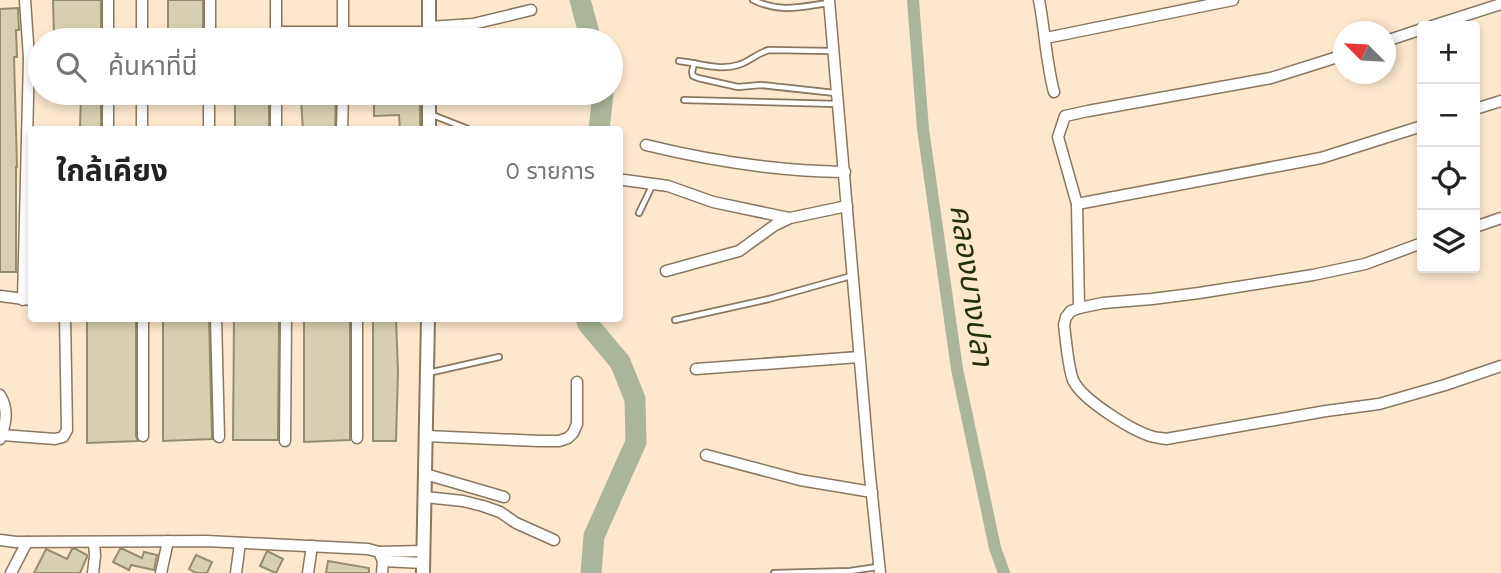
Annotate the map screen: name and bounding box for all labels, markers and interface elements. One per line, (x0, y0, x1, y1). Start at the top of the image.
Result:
north arrow (1333, 21, 1396, 84)
map controls (1417, 21, 1480, 273)
button: + (1417, 21, 1480, 84)
search box (28, 28, 623, 105)
text: ค้นหาที่นี่ (108, 47, 198, 85)
icon: search (52, 48, 90, 86)
button: − (1417, 84, 1480, 147)
button: locate (1417, 147, 1480, 210)
text: ใกล้เคียง (56, 149, 168, 192)
text: 0 รายการ (506, 154, 595, 188)
water label: คลองบางปลา (939, 201, 1005, 370)
button: layers (1417, 210, 1480, 273)

